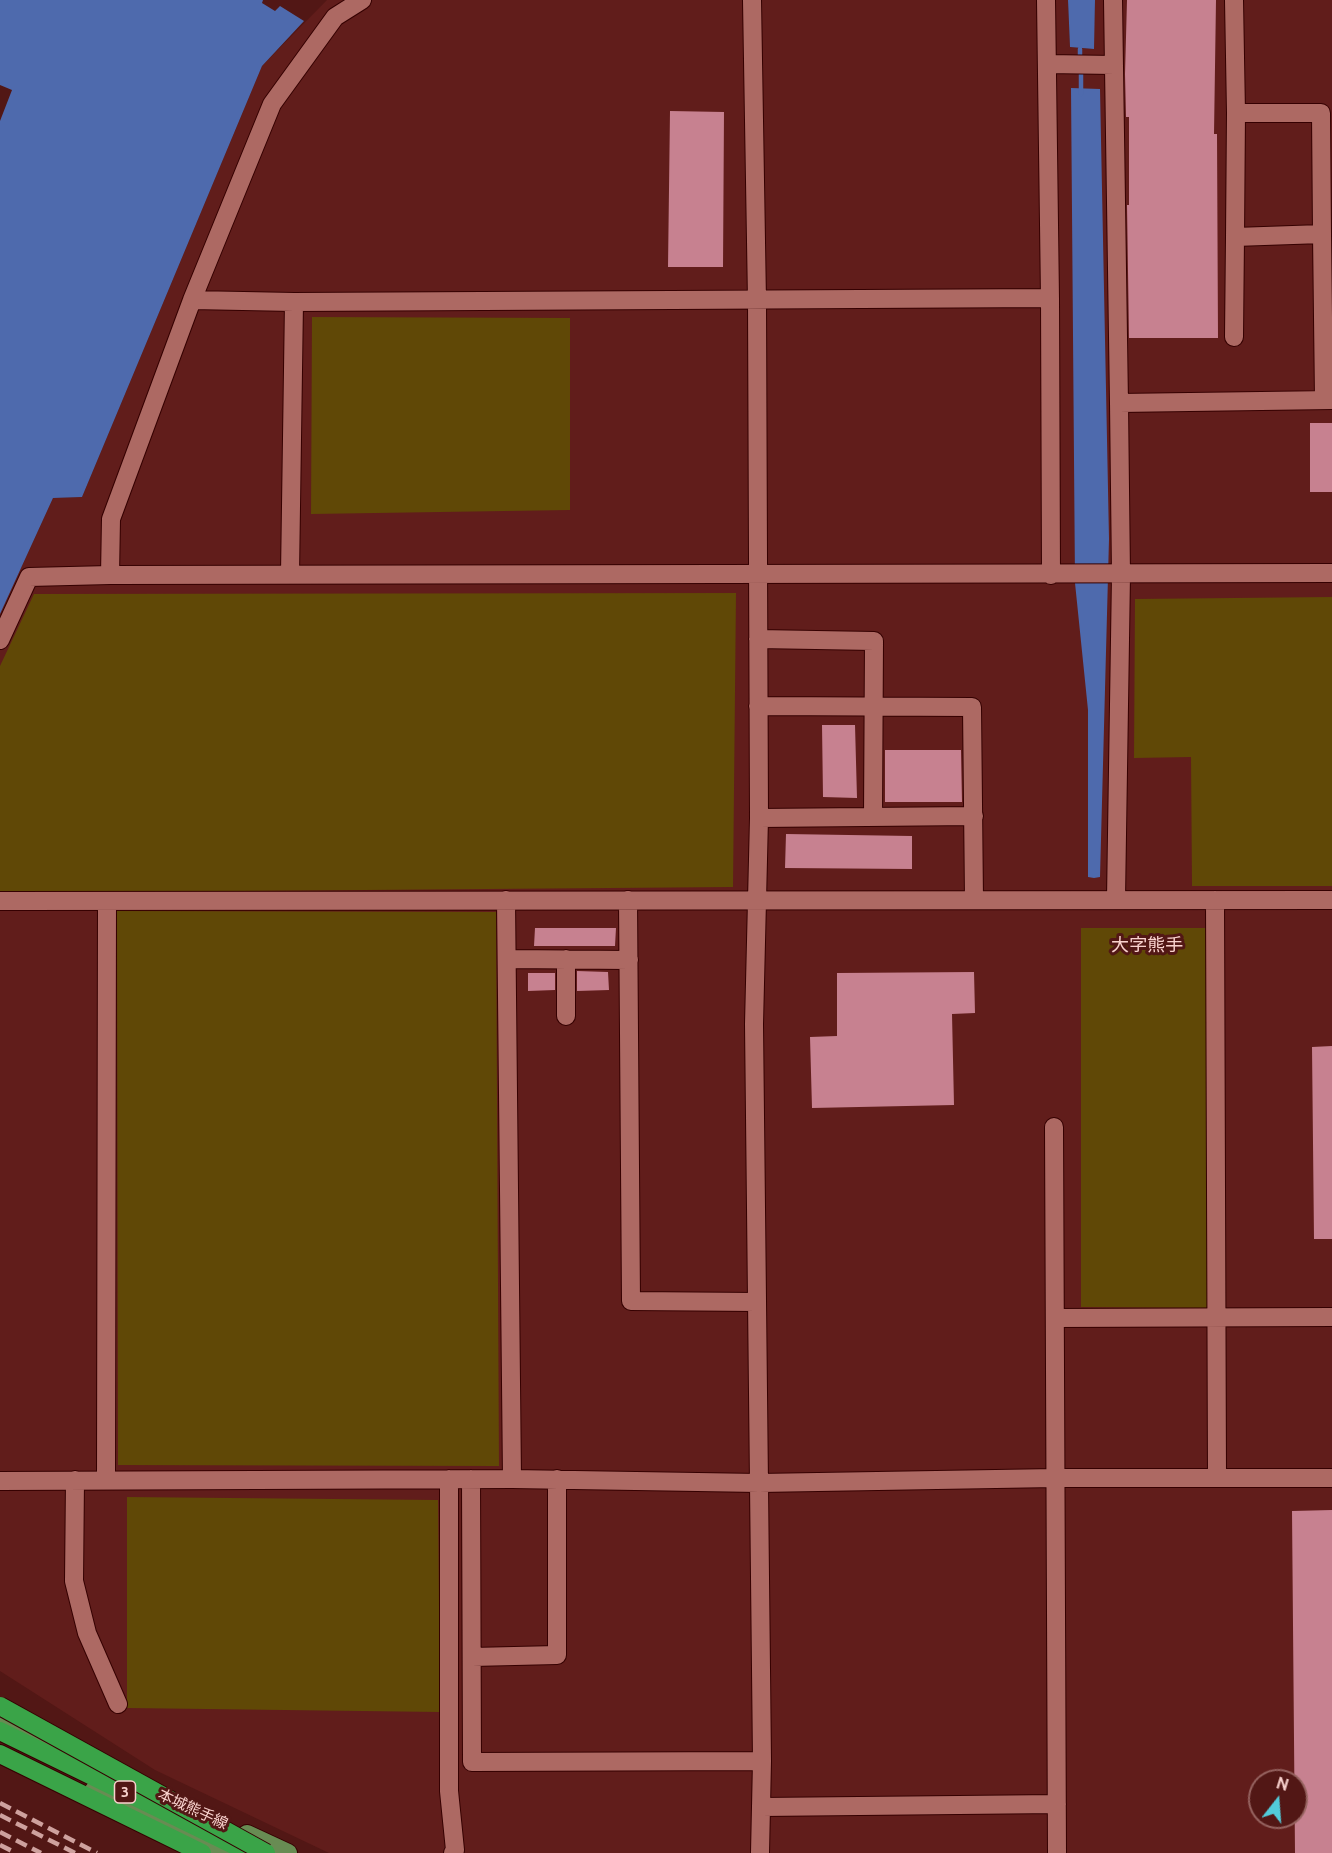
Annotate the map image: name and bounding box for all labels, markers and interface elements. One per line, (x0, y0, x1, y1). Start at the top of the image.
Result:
district label: 大字熊手 (1111, 934, 1183, 956)
north arrow (1248, 1769, 1308, 1829)
text: N (1274, 1773, 1291, 1794)
road number: 3 (114, 1781, 136, 1803)
street label: 本城熊手線 (155, 1785, 231, 1833)

